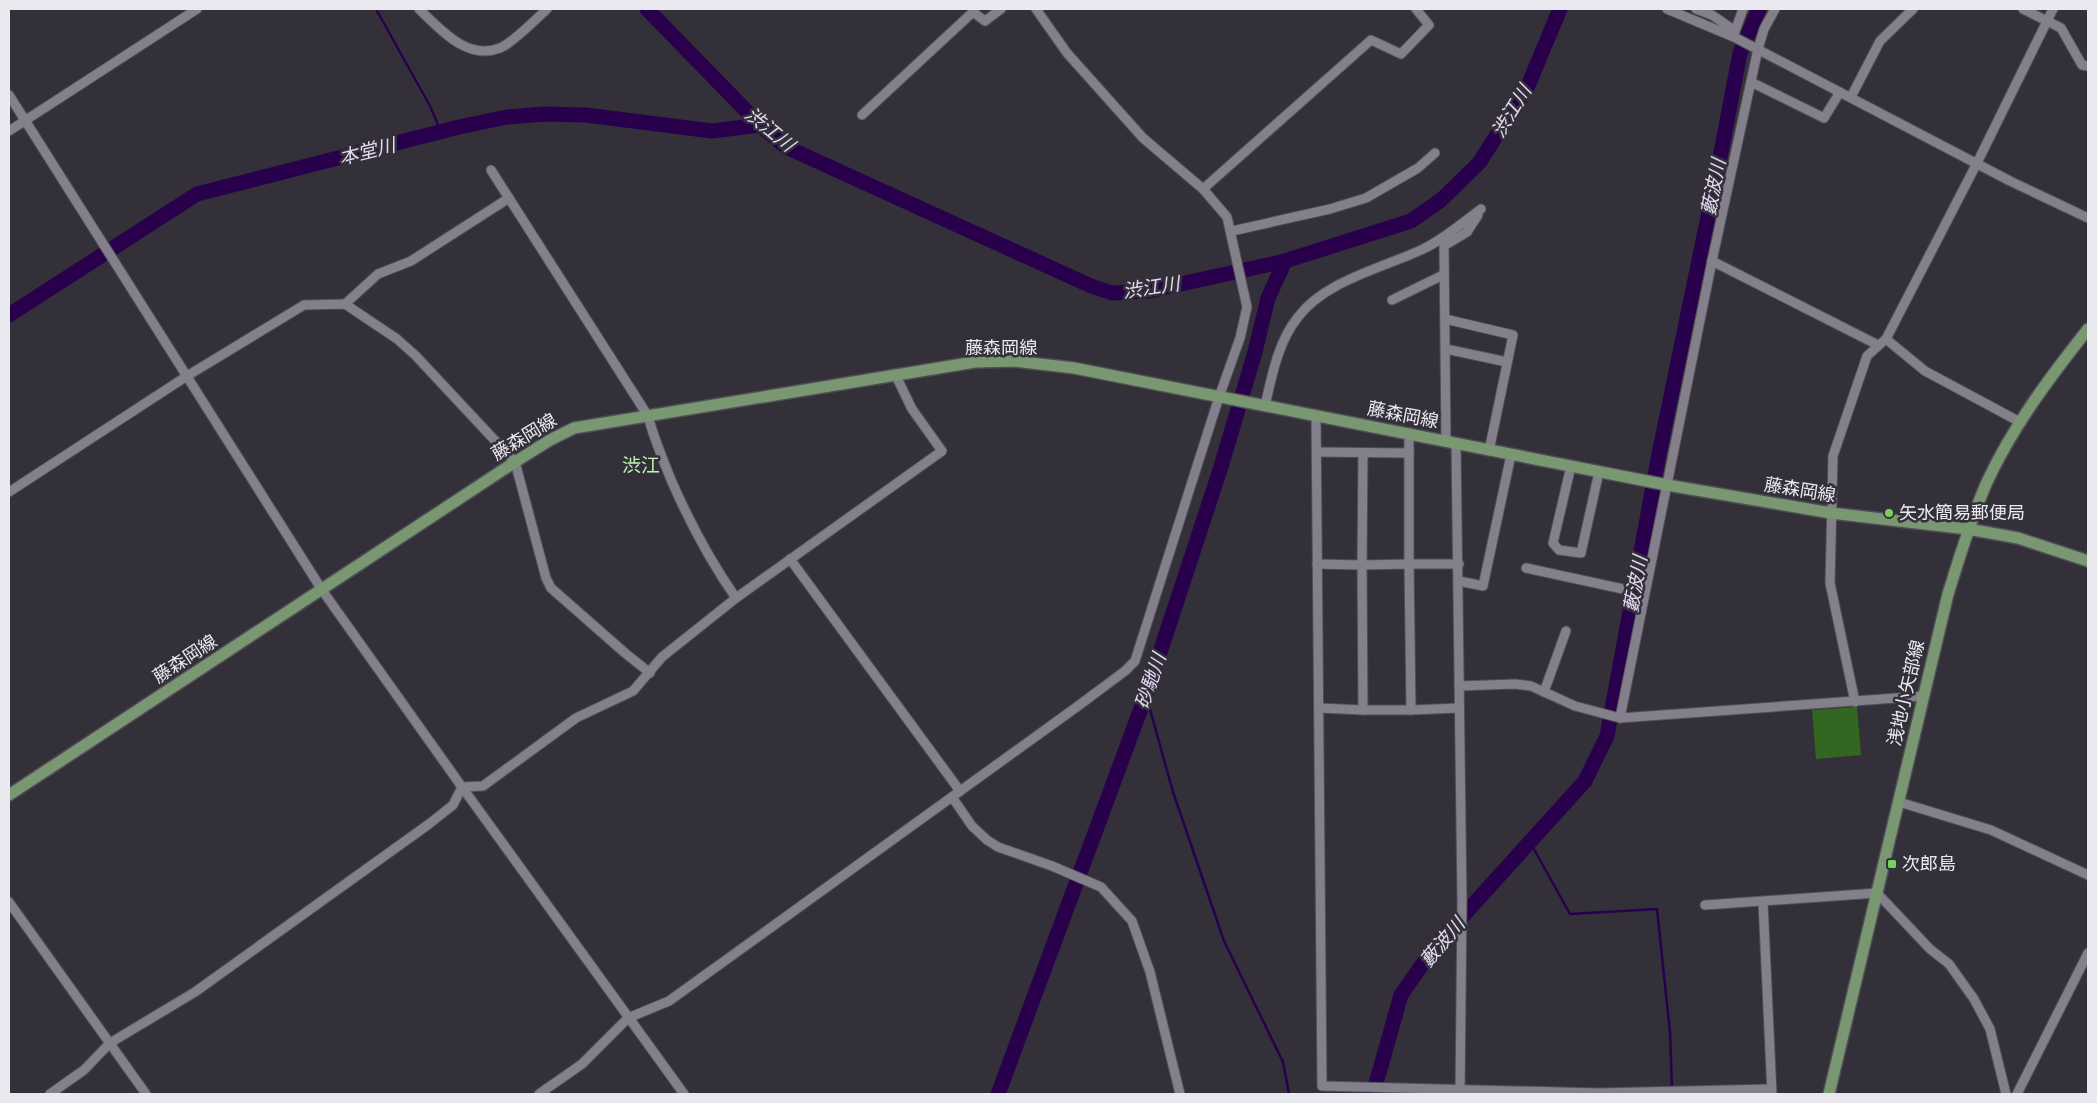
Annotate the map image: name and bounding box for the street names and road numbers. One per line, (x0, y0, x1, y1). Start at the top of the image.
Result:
street label: 藤森岡線 (965, 337, 1037, 359)
street label: 藤森岡線 (1366, 397, 1440, 433)
street label: 藤森岡線 (487, 409, 561, 465)
street label: 藤森岡線 (1763, 474, 1837, 506)
street label: 藤森岡線 (149, 630, 221, 688)
street label: 浅地小矢部線 (1883, 638, 1929, 748)

